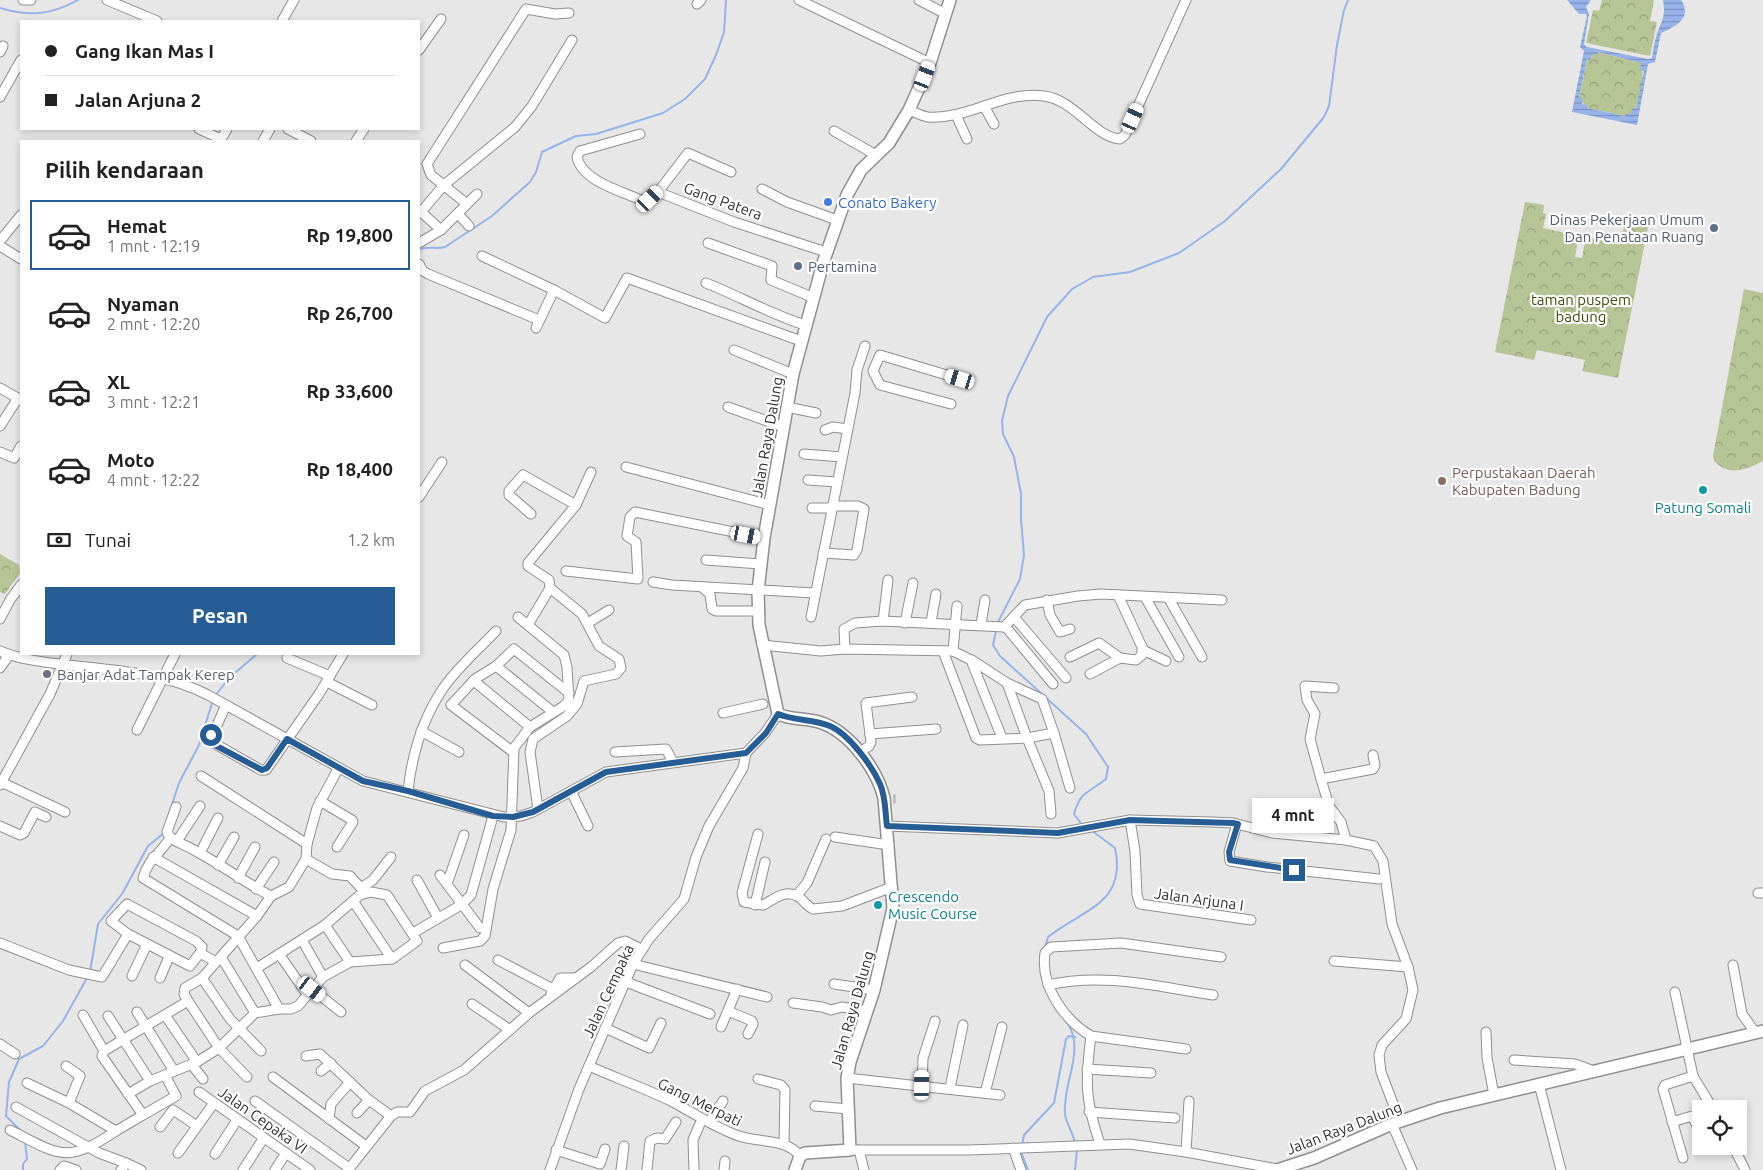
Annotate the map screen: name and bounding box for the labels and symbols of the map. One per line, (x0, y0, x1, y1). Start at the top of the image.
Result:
car (912, 59, 937, 93)
car (1120, 101, 1145, 135)
street label: Gang Patera (681, 179, 765, 223)
car (633, 183, 666, 215)
place label: Conato Bakery (838, 194, 936, 211)
marker: Conato Bakery (822, 196, 834, 208)
place label: Dinas Pekerjaan Umum Dan Penataan Ruang (1550, 211, 1704, 245)
marker: Dinas Pekerjaan Umum Dan Penataan Ruang (1708, 222, 1720, 234)
place label: Pertamina (808, 258, 877, 275)
marker: Pertamina (792, 260, 804, 272)
park label: taman puspem badung (1531, 291, 1631, 325)
car (943, 367, 976, 391)
street label: Jalan Raya Dalung (748, 375, 786, 499)
place label: Perpustakaan Daerah Kabupaten Badung (1452, 464, 1596, 498)
marker: Perpustakaan Daerah Kabupaten Badung (1436, 475, 1448, 487)
marker: Patung Somali (1697, 484, 1709, 496)
place label: Patung Somali (1655, 499, 1751, 516)
car (729, 525, 762, 545)
place label: Banjar Adat Tampak Kerep (57, 666, 235, 683)
marker: Banjar Adat Tampak Kerep (41, 668, 53, 680)
route start (200, 724, 222, 746)
callout: 4 mnt (1253, 798, 1335, 832)
route end (1283, 859, 1305, 881)
street label: Jalan Arjuna I (1153, 884, 1245, 914)
place label: Crescendo Music Course (888, 888, 977, 922)
marker: Crescendo Music Course (872, 899, 884, 911)
street label: Jalan Cempaka (579, 942, 637, 1040)
street label: Jalan Raya Dalung (827, 949, 877, 1071)
car (295, 974, 328, 1004)
car (914, 1070, 929, 1100)
street label: Gang Merpati (655, 1074, 745, 1130)
street label: Jalan Cepaka VI (215, 1083, 311, 1157)
street label: Jalan Raya Dalung (1284, 1098, 1404, 1158)

